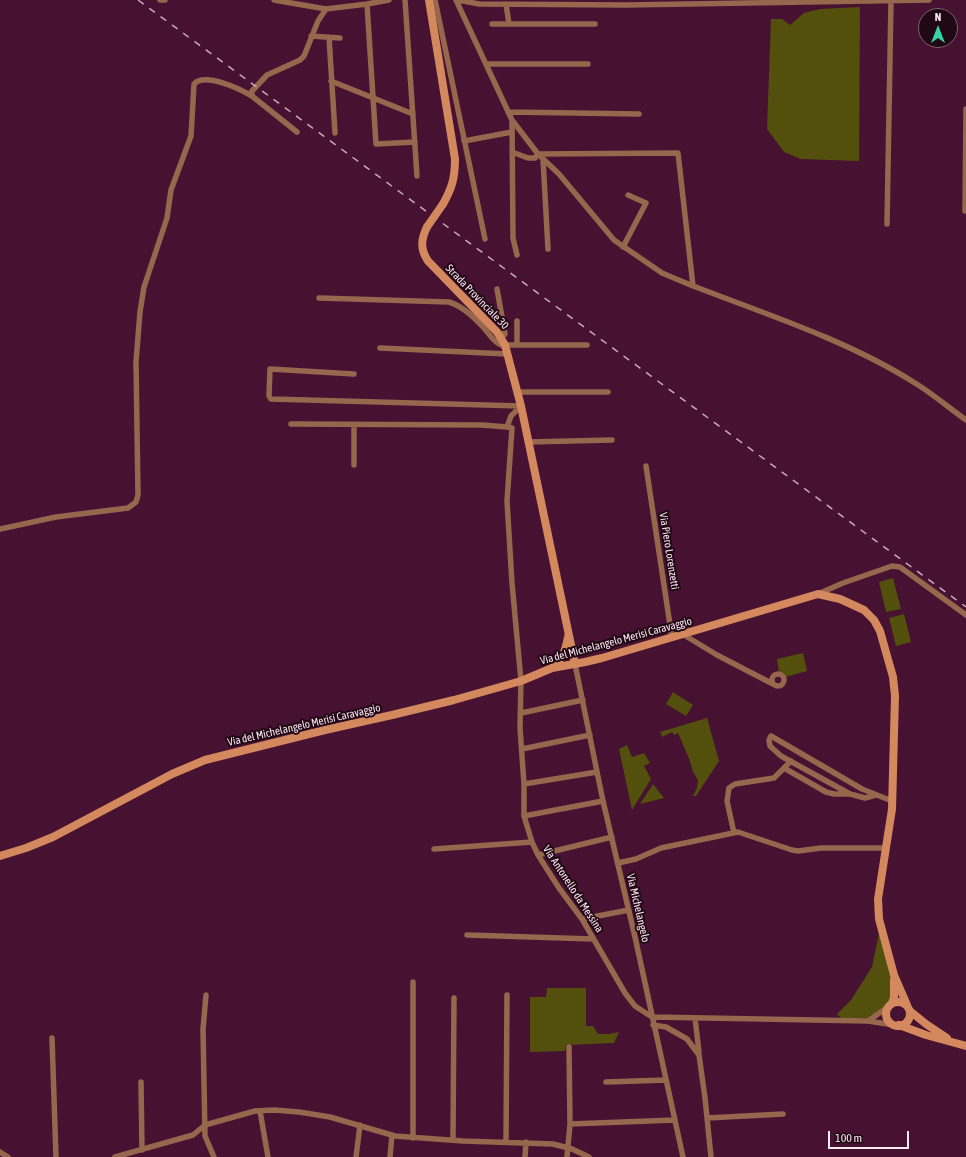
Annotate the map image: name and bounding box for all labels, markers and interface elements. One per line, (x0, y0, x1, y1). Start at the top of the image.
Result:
north arrow (918, 8, 958, 48)
text: N (935, 11, 941, 23)
street label: Strada Provinciale 30 (443, 262, 511, 332)
street label: Via Piero Lorenzetti (656, 512, 682, 590)
street label: Via del Michelangelo Merisi Caravaggio (539, 614, 693, 668)
street label: Via del Michelangelo Merisi Caravaggio (226, 701, 382, 749)
street label: Via Antonello da Messina (540, 843, 606, 935)
street label: Via Michelangelo (624, 873, 652, 943)
scale bar (830, 1123, 911, 1149)
text: 100 m (835, 1131, 862, 1145)

